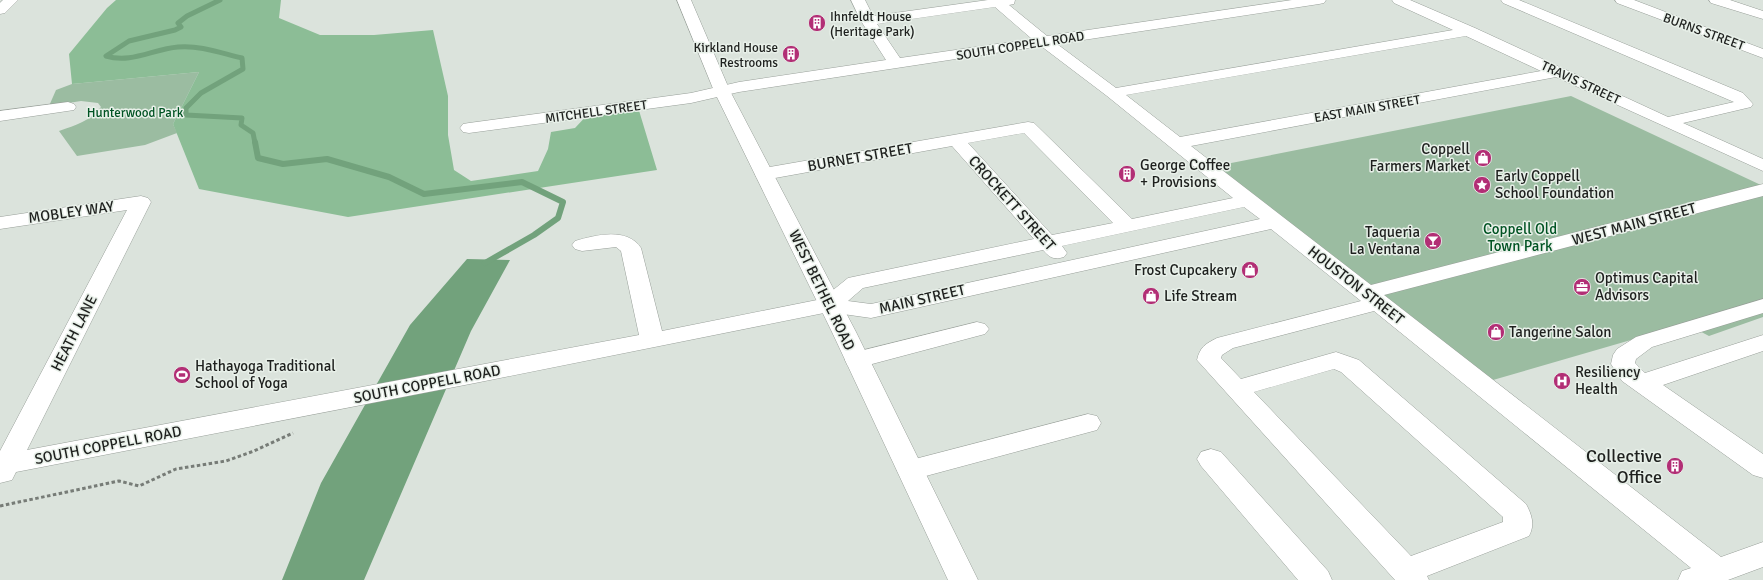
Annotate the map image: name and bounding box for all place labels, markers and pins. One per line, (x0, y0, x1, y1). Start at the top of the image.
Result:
place label: Ihnfeldt House (Heritage Park) (830, 9, 915, 40)
building icon: Ihnfeldt House (Heritage Park) (807, 13, 827, 33)
place label: Kirkland House Restrooms (694, 40, 778, 71)
building icon: Kirkland House Restrooms (781, 44, 801, 64)
place label: Coppell Farmers Market (1369, 140, 1470, 175)
shop icon: Coppell Farmers Market (1473, 148, 1493, 168)
place label: George Coffee + Provisions (1140, 156, 1230, 191)
building icon: George Coffee + Provisions (1117, 164, 1137, 184)
place label: Early Coppell School Foundation (1495, 167, 1614, 202)
place icon: Early Coppell School Foundation (1472, 175, 1492, 195)
place label: Taqueria La Ventana (1349, 223, 1420, 258)
bar icon: Taqueria La Ventana (1423, 231, 1443, 251)
shop icon: Frost Cupcakery (1240, 260, 1260, 280)
place label: Frost Cupcakery (1134, 261, 1237, 279)
place label: Optimus Capital Advisors (1595, 269, 1698, 304)
office icon: Optimus Capital Advisors (1572, 277, 1592, 297)
shop icon: Life Stream (1141, 286, 1161, 306)
place label: Life Stream (1164, 287, 1237, 305)
shop icon: Tangerine Salon (1486, 322, 1506, 342)
place label: Tangerine Salon (1509, 323, 1612, 341)
place label: Hathayoga Traditional School of Yoga (195, 357, 336, 392)
place label: Resiliency Health (1575, 363, 1640, 398)
sports icon: Hathayoga Traditional School of Yoga (172, 365, 192, 385)
hospital icon: Resiliency Health (1552, 371, 1572, 391)
place label: Collective Office (1586, 445, 1662, 488)
building icon: Collective Office (1665, 456, 1685, 476)

